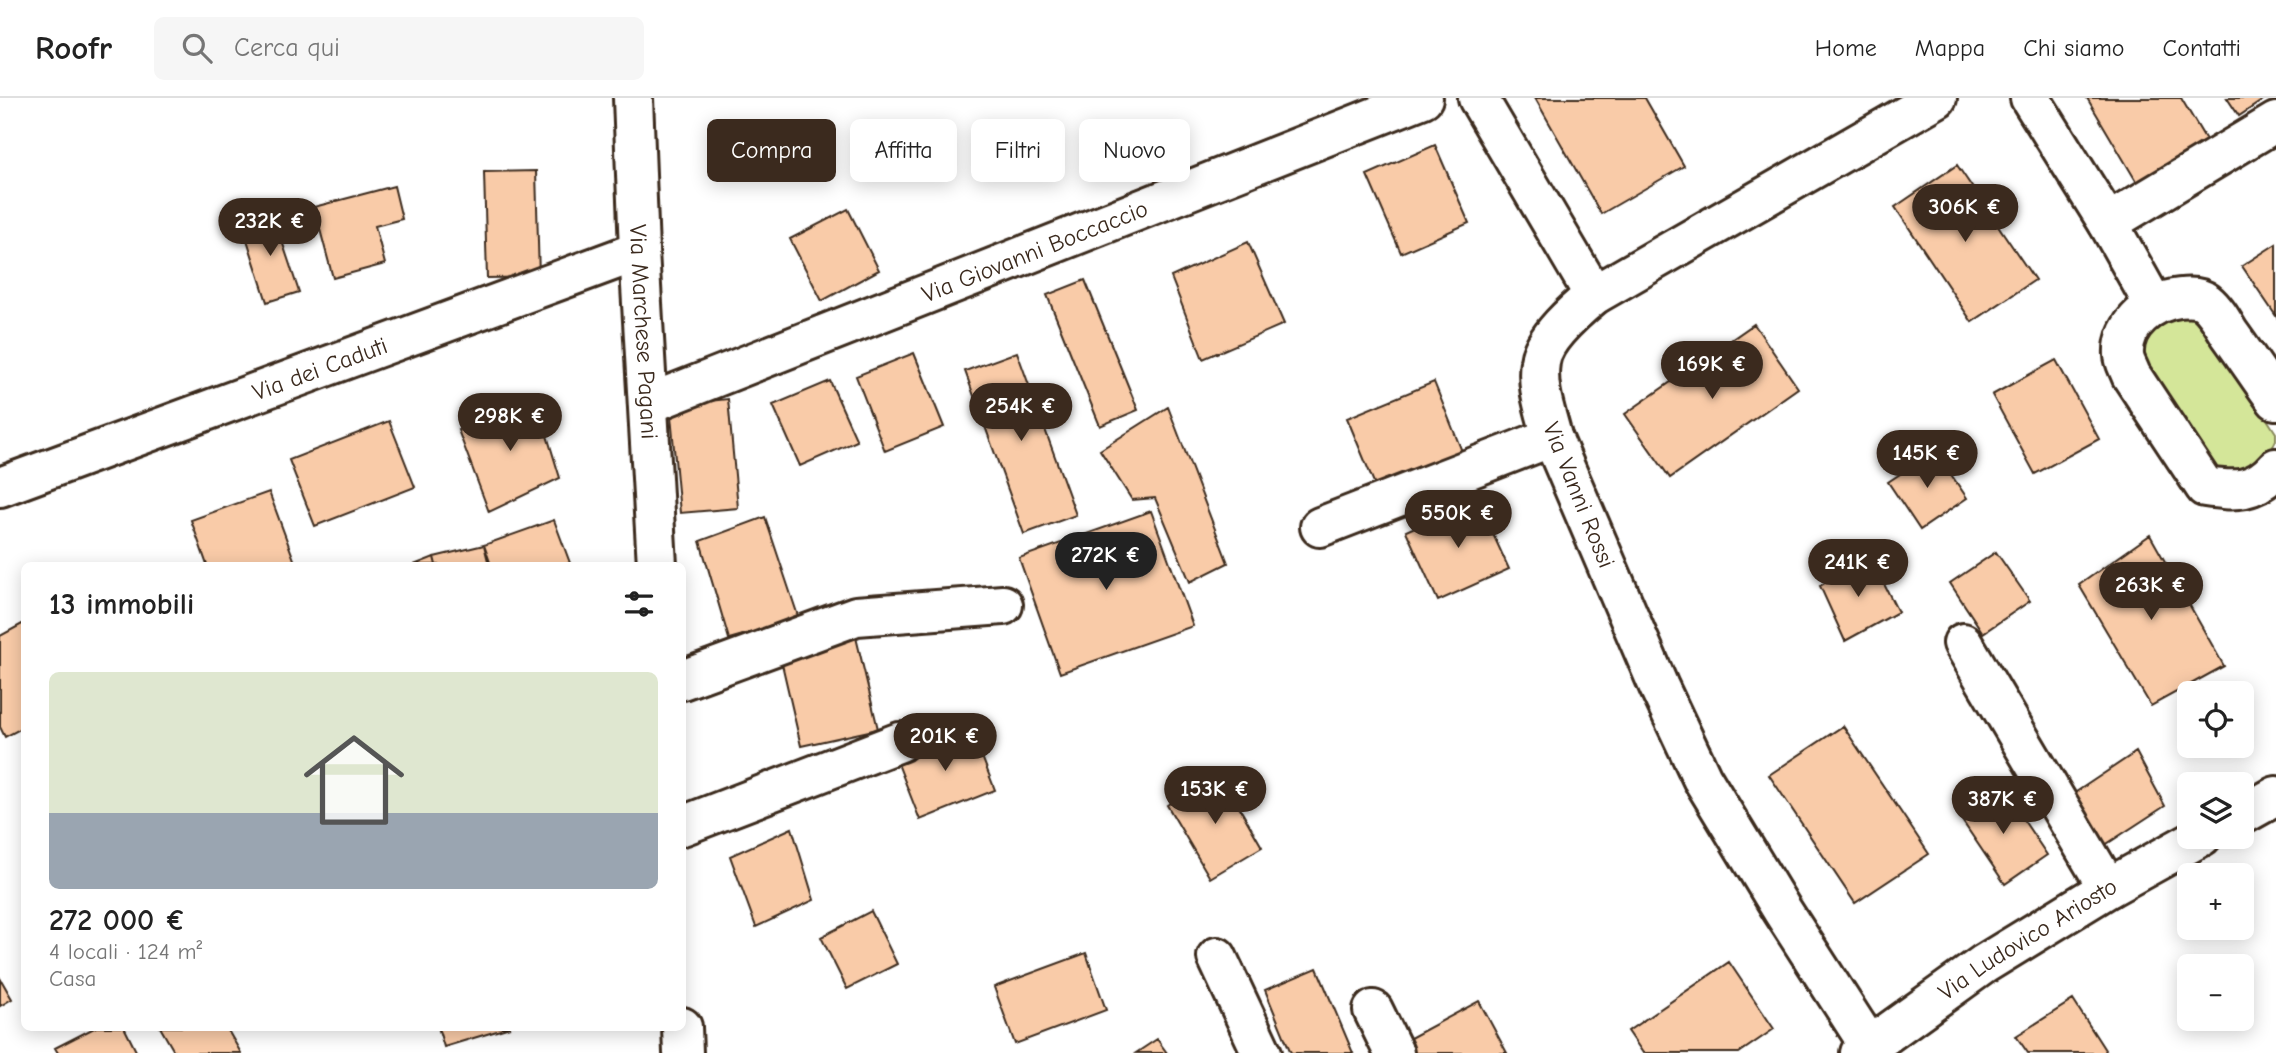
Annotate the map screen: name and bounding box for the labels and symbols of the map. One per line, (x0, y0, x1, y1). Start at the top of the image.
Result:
pin: 306K € (1908, 184, 2022, 244)
street label: Via Giovanni Boccaccio (918, 194, 1152, 308)
pin: 232K € (213, 198, 327, 258)
street label: Via Marchese Pagani (624, 224, 664, 440)
street label: Via dei Caduti (249, 331, 391, 406)
pin: 169K € (1655, 342, 1769, 401)
pin: 254K € (964, 384, 1078, 443)
pin: 298K € (453, 394, 567, 453)
street label: Via Vanni Rossi (1537, 418, 1621, 572)
pin: 145K € (1870, 430, 1984, 490)
pin: 550K € (1401, 490, 1515, 550)
pin: 272K € (1049, 532, 1163, 592)
pin: 241K € (1801, 540, 1915, 599)
pin: 263K € (2094, 562, 2208, 622)
pin: 201K € (888, 714, 1002, 773)
pin: 153K € (1158, 766, 1272, 826)
pin: 387K € (1946, 776, 2060, 836)
street label: Via Ludovico Ariosto (1933, 872, 2122, 1006)

